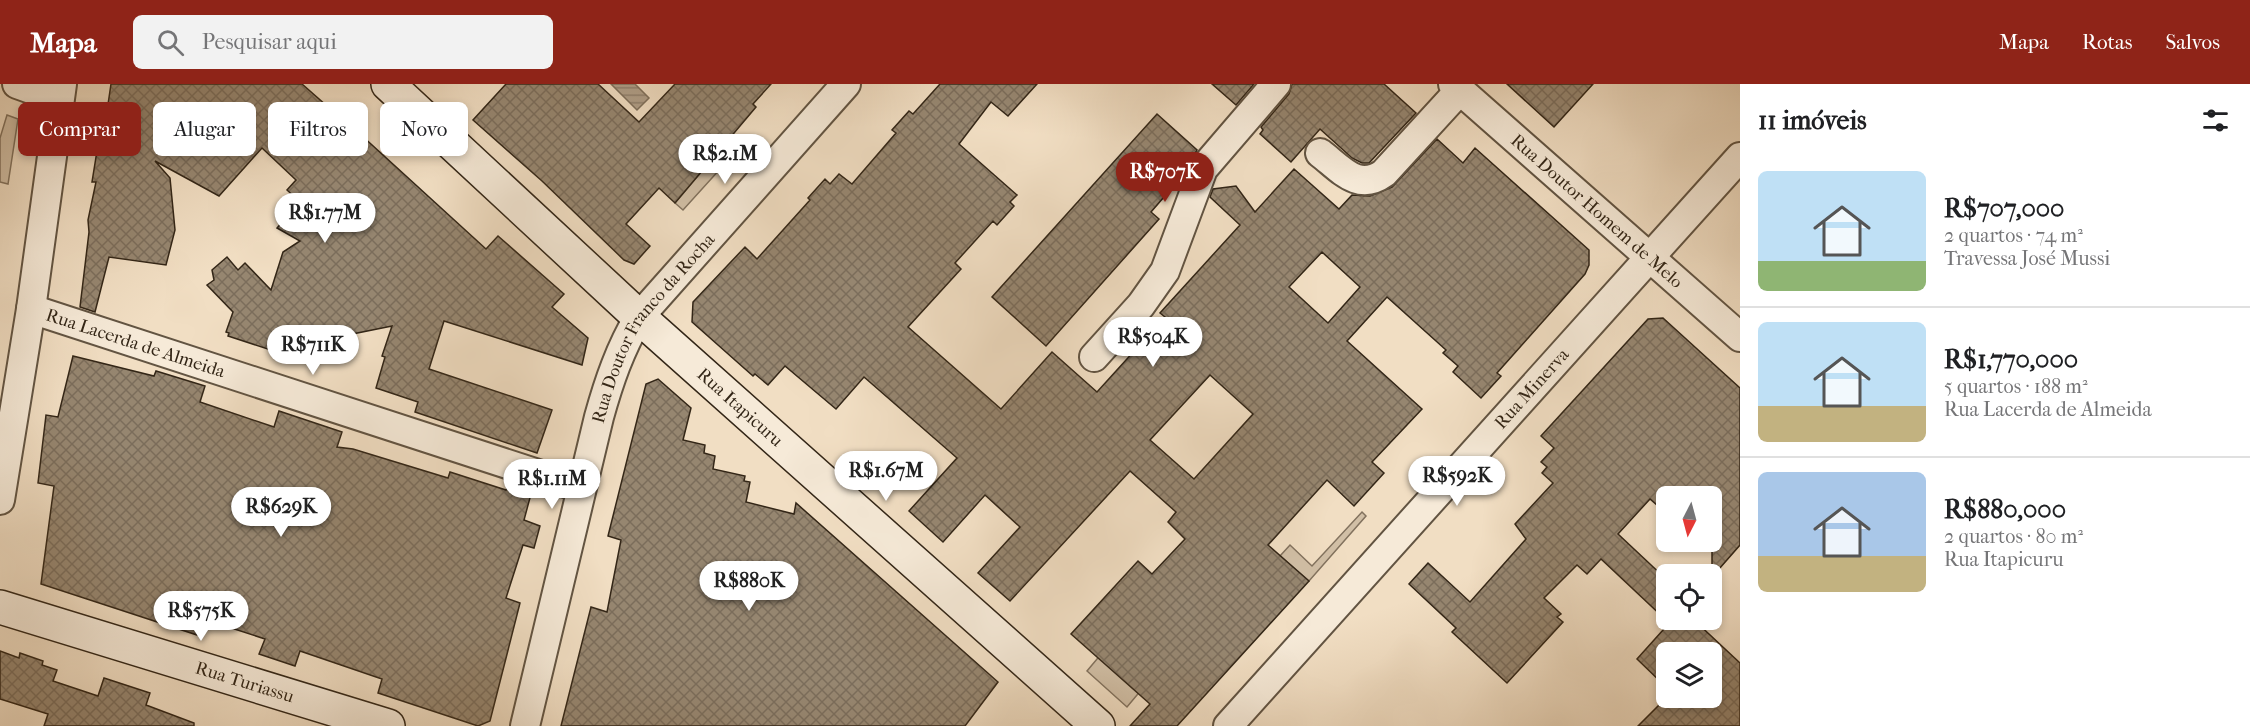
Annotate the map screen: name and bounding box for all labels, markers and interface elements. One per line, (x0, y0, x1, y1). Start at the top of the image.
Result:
search box (133, 15, 553, 69)
text: Mapa (30, 26, 97, 59)
icon: search (154, 26, 187, 59)
text: Pesquisar aqui (202, 29, 337, 55)
text: Mapa (1999, 30, 2049, 54)
text: Rotas (2082, 30, 2132, 54)
text: Salvos (2165, 30, 2220, 54)
chip: Comprar (18, 102, 141, 156)
chip: Alugar (153, 102, 256, 156)
chip: Filtros (268, 102, 368, 156)
chip: Novo (380, 102, 468, 156)
icon: filters (2199, 104, 2232, 137)
text: 11 imóveis (1758, 105, 1867, 136)
street label: Rua Doutor Homem de Melo (1507, 130, 1687, 292)
pin: R$2.1M (676, 134, 774, 185)
text: R$2.1M (692, 142, 758, 165)
pin: R$707K (1116, 152, 1214, 203)
text: R$707K (1130, 160, 1200, 183)
pin: R$1.77M (270, 193, 380, 244)
text: R$707,000 (1944, 193, 2064, 224)
icon: home (1806, 195, 1878, 267)
text: R$1.77M (289, 201, 361, 224)
text: 2 quartos · 74 m² (1944, 224, 2083, 247)
street label: Rua Doutor Franco da Rocha (587, 229, 719, 425)
text: Travessa José Mussi (1944, 247, 2110, 270)
street label: Rua Lacerda de Almeida (43, 304, 228, 382)
pin: R$504K (1104, 317, 1202, 368)
pin: R$711K (264, 325, 362, 376)
text: R$504K (1117, 325, 1189, 348)
text: R$711K (281, 333, 345, 356)
street label: Rua Minerva (1490, 343, 1574, 433)
text: R$1,770,000 (1944, 344, 2078, 375)
icon: home (1806, 346, 1878, 418)
street label: Rua Itapicuru (693, 364, 787, 451)
text: 5 quartos · 188 m² (1944, 375, 2088, 398)
text: Rua Lacerda de Almeida (1944, 398, 2152, 421)
pin: R$1.67M (831, 451, 941, 502)
pin: R$592K (1408, 456, 1506, 507)
pin: R$1.11M (497, 459, 607, 510)
text: R$1.67M (848, 459, 924, 482)
text: R$592K (1422, 464, 1492, 487)
text: R$1.11M (517, 467, 587, 490)
north arrow (1656, 486, 1722, 552)
map controls (1656, 486, 1722, 708)
pin: R$629K (232, 487, 330, 538)
text: R$880,000 (1944, 494, 2066, 525)
text: R$629K (245, 495, 317, 518)
icon: home (1806, 496, 1878, 568)
text: 2 quartos · 80 m² (1944, 525, 2083, 548)
text: Rua Itapicuru (1944, 548, 2064, 571)
pin: R$880K (700, 561, 798, 612)
button: locate (1656, 564, 1722, 630)
text: R$880K (713, 569, 785, 592)
pin: R$575K (152, 591, 250, 642)
text: R$575K (168, 599, 234, 622)
button: layers (1656, 642, 1722, 708)
street label: Rua Turiassu (193, 657, 297, 707)

